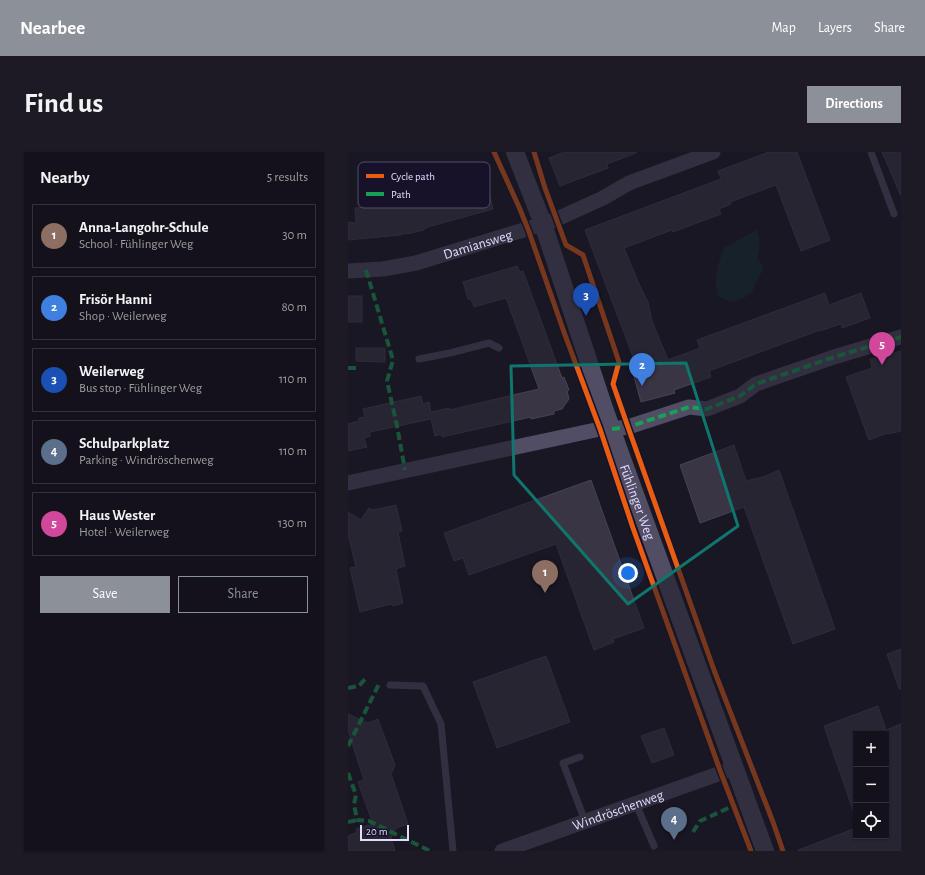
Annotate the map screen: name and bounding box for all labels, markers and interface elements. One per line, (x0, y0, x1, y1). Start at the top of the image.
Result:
text: Nearbee (20, 19, 85, 38)
text: Map (771, 21, 796, 35)
text: Layers (818, 21, 852, 35)
text: Share (874, 21, 905, 35)
button: Directions (807, 86, 901, 123)
text: Find us (24, 90, 103, 118)
legend (358, 162, 490, 208)
text: Nearby (40, 169, 90, 186)
text: 5 results (267, 171, 308, 184)
text: Cycle path (391, 171, 435, 182)
text: Path (391, 189, 411, 200)
text: Anna-Langohr-Schule (79, 220, 209, 235)
street label: Damiansweg (442, 228, 514, 262)
text: 1 (52, 229, 56, 242)
text: 30 m (282, 229, 307, 242)
text: School · Fühlinger Weg (79, 238, 193, 251)
pin: 3 (573, 283, 599, 316)
text: Frisör Hanni (79, 292, 152, 307)
text: 2 (51, 301, 57, 314)
text: 80 m (281, 301, 307, 314)
text: Shop · Weilerweg (79, 310, 167, 323)
pin: 5 (869, 332, 895, 365)
pin: 2 (629, 353, 655, 386)
text: Weilerweg (79, 364, 144, 379)
text: 3 (51, 373, 57, 386)
text: 110 m (279, 373, 307, 386)
text: Bus stop · Fühlinger Weg (79, 382, 202, 395)
text: Schulparkplatz (79, 436, 169, 451)
text: 4 (51, 445, 57, 458)
text: 110 m (279, 445, 307, 458)
text: Parking · Windröschenweg (79, 454, 213, 467)
street label: Fühlinger Weg (617, 463, 657, 542)
text: Haus Wester (79, 508, 155, 523)
text: 5 (51, 517, 57, 530)
text: 130 m (278, 517, 307, 530)
text: Hotel · Weilerweg (79, 526, 169, 539)
pin: 1 (532, 560, 558, 593)
your location (618, 563, 638, 583)
button: Save (40, 576, 170, 613)
button: Share (178, 576, 308, 613)
map controls (853, 731, 889, 839)
button: + (853, 731, 889, 767)
button: − (853, 767, 889, 803)
street label: Windröschenweg (571, 788, 666, 833)
button: locate (853, 803, 889, 839)
pin: 4 (661, 807, 687, 840)
scale bar (360, 823, 409, 842)
text: 20 m (366, 826, 387, 837)

